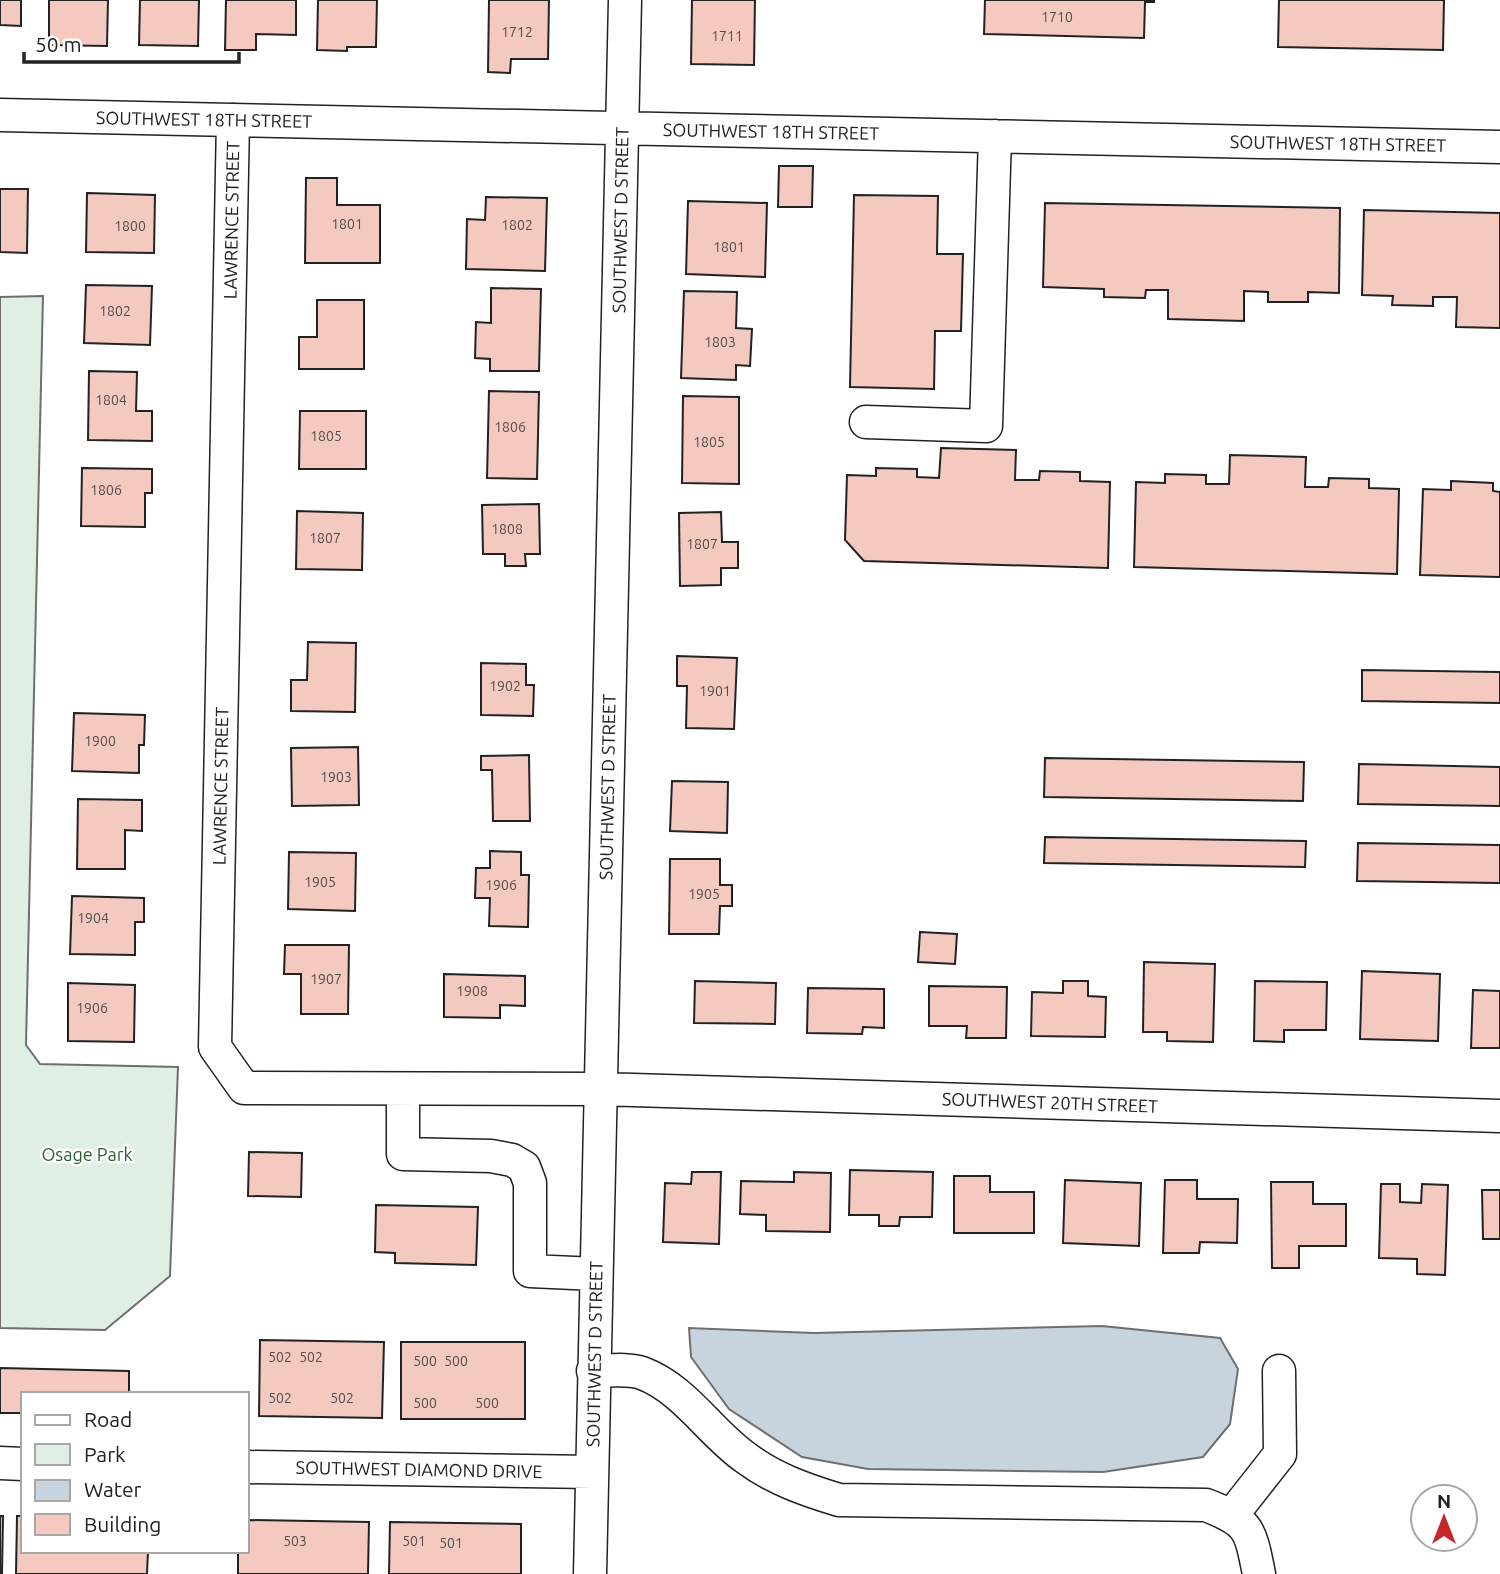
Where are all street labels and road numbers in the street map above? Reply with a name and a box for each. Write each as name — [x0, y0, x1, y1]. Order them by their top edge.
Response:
street label: SOUTHWEST 18TH STREET — [96, 107, 312, 131]
street label: SOUTHWEST 18TH STREET — [663, 119, 879, 143]
street label: SOUTHWEST D STREET — [608, 127, 632, 313]
street label: SOUTHWEST 18TH STREET — [1230, 131, 1446, 155]
street label: LAWRENCE STREET — [220, 141, 242, 299]
street label: SOUTHWEST D STREET — [595, 694, 619, 880]
street label: LAWRENCE STREET — [209, 707, 231, 865]
street label: SOUTHWEST 20TH STREET — [942, 1088, 1158, 1116]
street label: SOUTHWEST D STREET — [582, 1261, 606, 1447]
street label: SOUTHWEST DIAMOND DRIVE — [295, 1457, 543, 1481]

